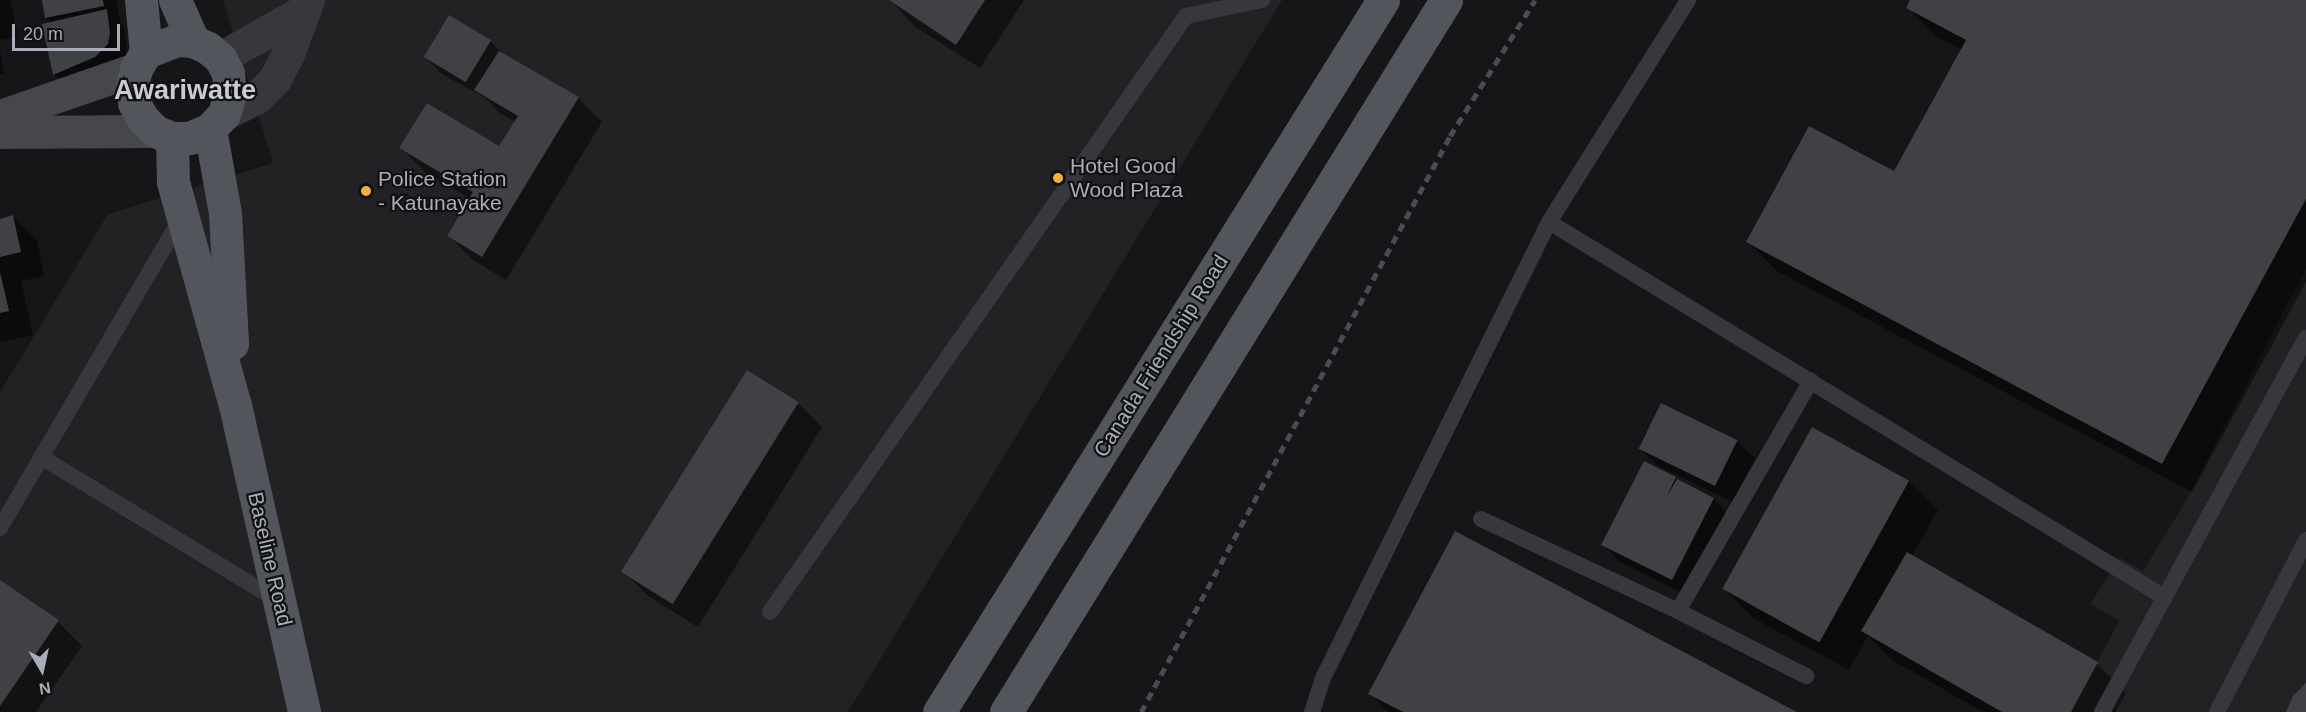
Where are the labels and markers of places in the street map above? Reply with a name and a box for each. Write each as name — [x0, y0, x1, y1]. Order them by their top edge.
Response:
place label: Hotel Good Wood Plaza — [1070, 153, 1183, 203]
place label: Police Station - Katunayake — [378, 166, 506, 216]
marker: Hotel Good Wood Plaza — [1051, 171, 1065, 185]
marker: Police Station - Katunayake — [359, 184, 373, 198]

